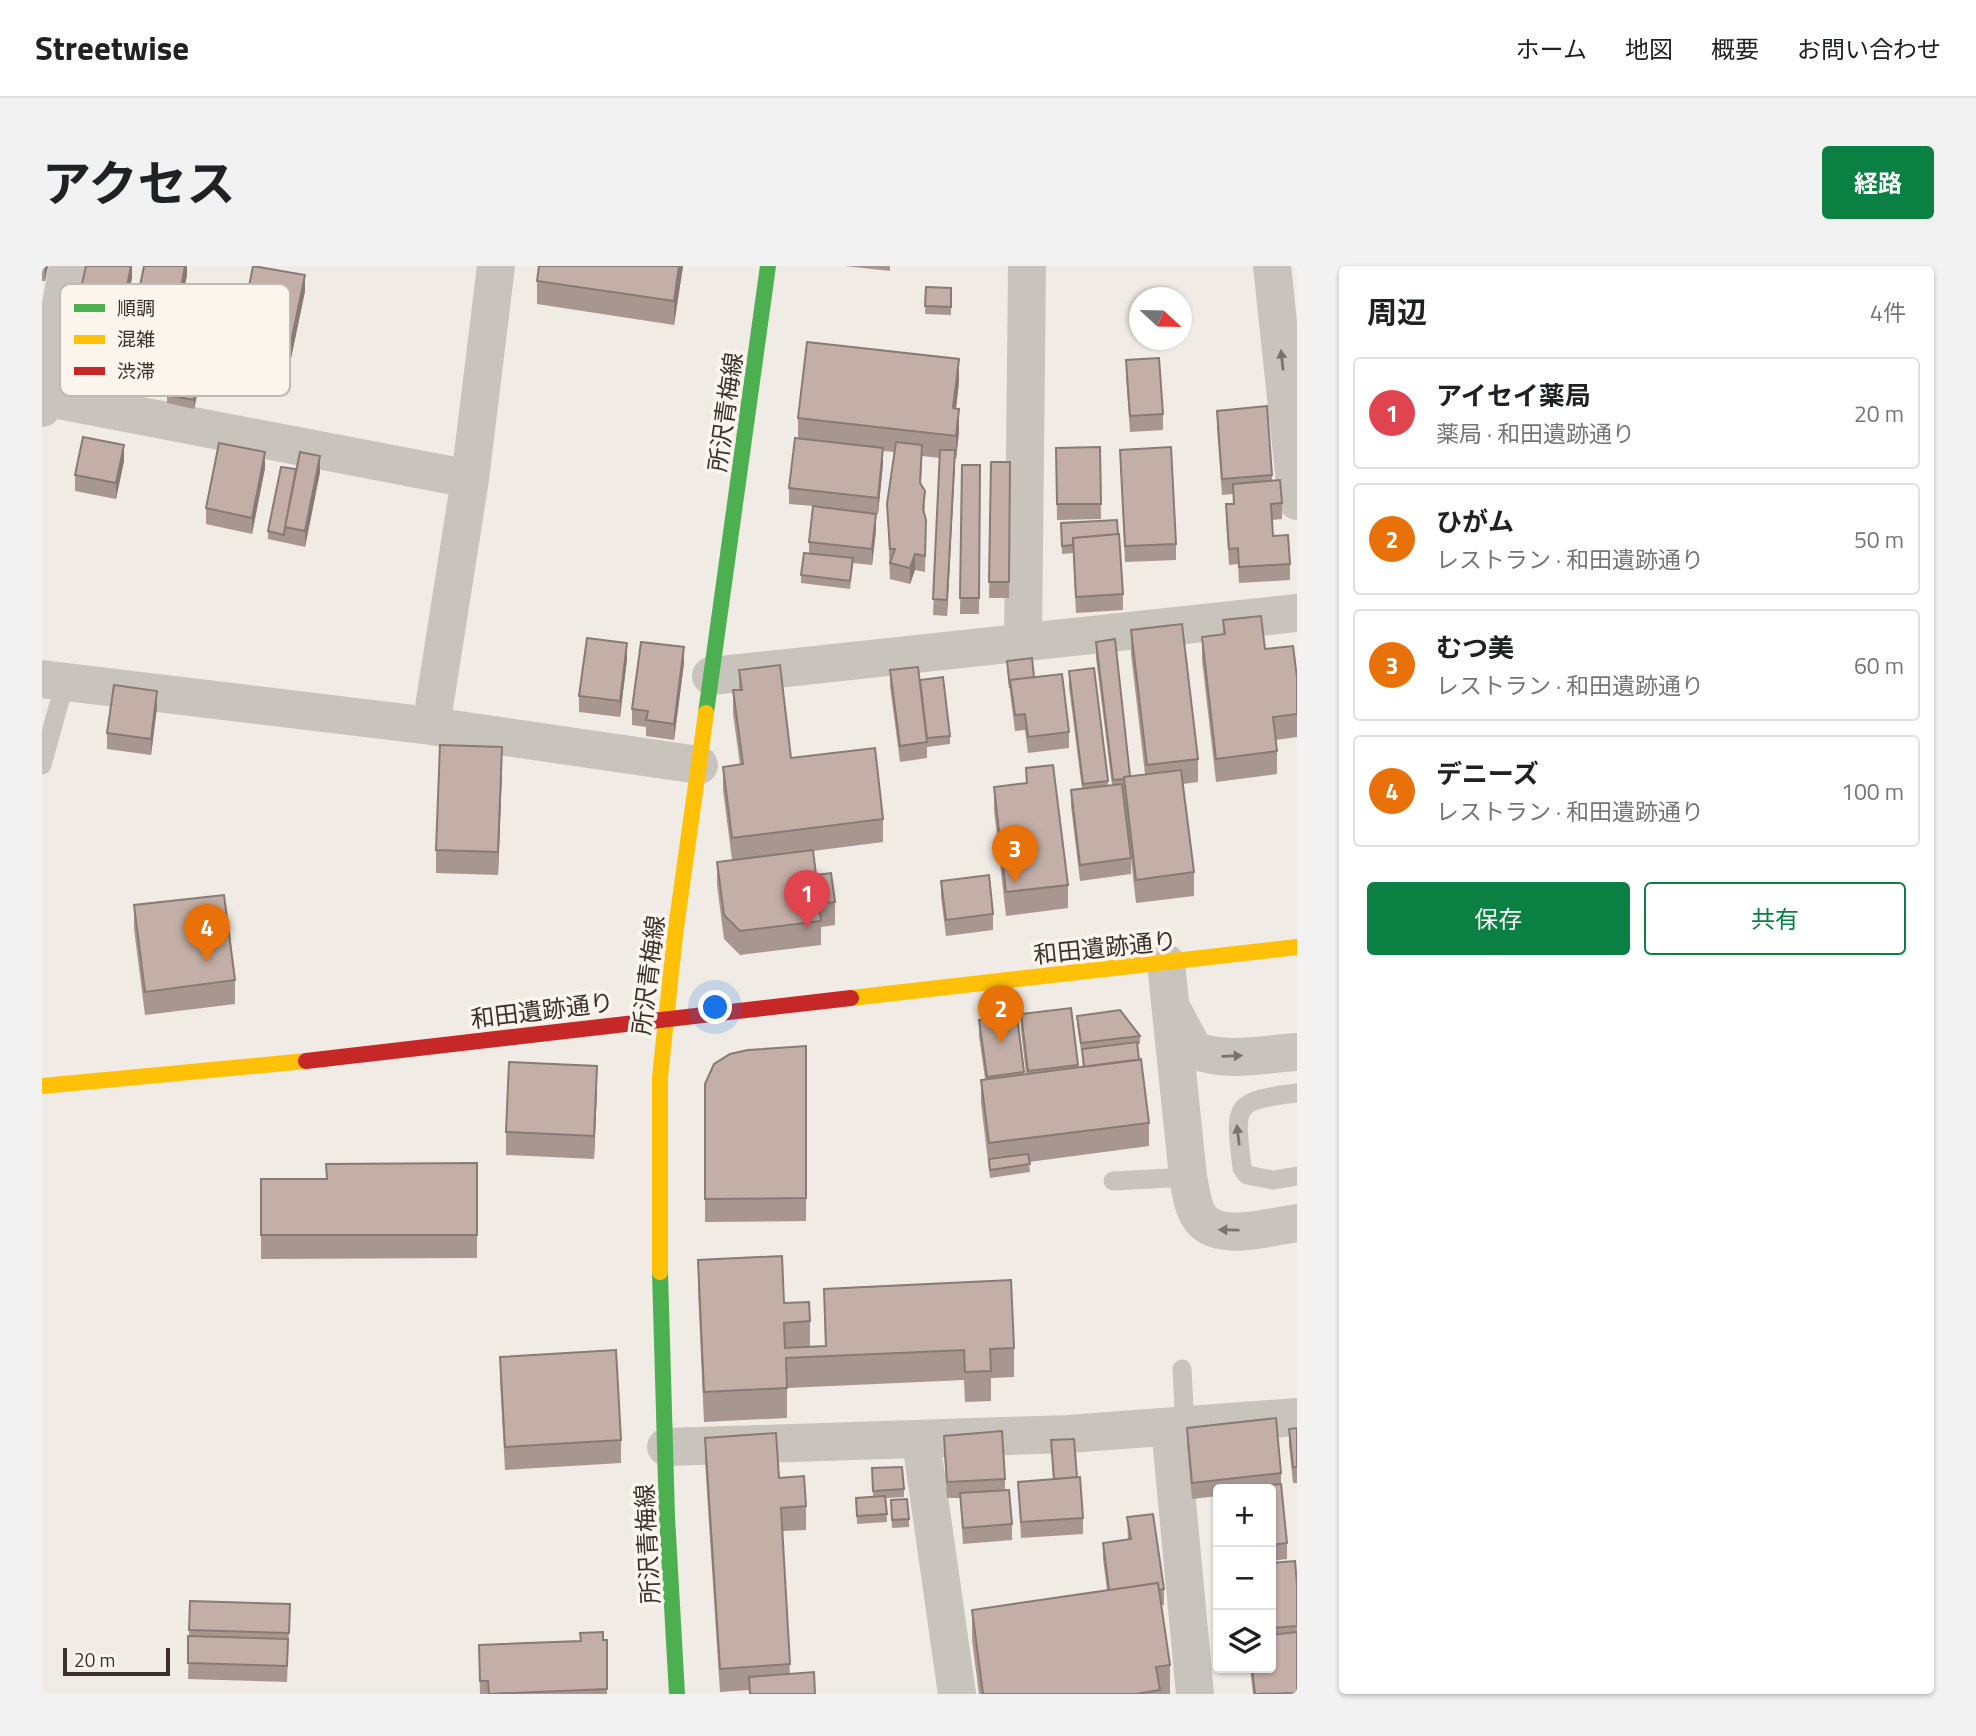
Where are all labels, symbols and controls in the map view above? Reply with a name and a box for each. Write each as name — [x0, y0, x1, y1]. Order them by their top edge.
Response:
text: Streetwise — [35, 23, 189, 73]
text: ホーム — [1516, 31, 1587, 67]
text: 地図 — [1625, 31, 1673, 67]
text: 概要 — [1711, 31, 1759, 67]
text: お問い合わせ — [1797, 31, 1941, 67]
text: アクセス — [42, 145, 236, 220]
button: 経路 — [1822, 146, 1934, 219]
legend — [60, 284, 290, 396]
north arrow — [1129, 287, 1192, 350]
text: 周辺 — [1367, 289, 1427, 335]
text: 順調 — [117, 293, 155, 322]
text: 4件 — [1870, 295, 1906, 330]
text: 混雑 — [117, 324, 155, 353]
one-way arrow — [1277, 349, 1288, 371]
street label: 所沢青梅線 — [699, 350, 751, 474]
text: 渋滞 — [117, 356, 155, 385]
text: アイセイ薬局 — [1436, 376, 1591, 415]
text: 1 — [1386, 396, 1398, 431]
text: 20 m — [1854, 396, 1904, 431]
text: 薬局 · 和田遺跡通り — [1436, 416, 1635, 451]
text: ひがム — [1436, 502, 1514, 541]
text: 2 — [1386, 522, 1398, 557]
text: 50 m — [1854, 522, 1904, 557]
text: レストラン · 和田遺跡通り — [1436, 542, 1704, 577]
text: むつ美 — [1436, 628, 1514, 667]
text: 3 — [1386, 648, 1398, 683]
text: 60 m — [1854, 648, 1904, 683]
text: レストラン · 和田遺跡通り — [1436, 668, 1704, 703]
text: デニーズ — [1436, 754, 1539, 793]
text: 4 — [1386, 774, 1398, 809]
text: 100 m — [1841, 774, 1904, 809]
text: レストラン · 和田遺跡通り — [1436, 794, 1704, 829]
pin: 3 — [992, 825, 1038, 883]
pin: 1 — [784, 870, 830, 928]
button: 保存 — [1367, 882, 1630, 955]
button: 共有 — [1644, 882, 1906, 955]
pin: 4 — [184, 904, 230, 962]
street label: 所沢青梅線 — [623, 913, 673, 1037]
street label: 和田遺跡通り — [1032, 922, 1178, 972]
street label: 和田遺跡通り — [468, 983, 616, 1037]
pin: 2 — [978, 985, 1024, 1043]
your location — [698, 990, 732, 1024]
one-way arrow — [1221, 1051, 1243, 1062]
one-way arrow — [1233, 1124, 1244, 1146]
one-way arrow — [1218, 1224, 1240, 1235]
street label: 所沢青梅線 — [626, 1483, 668, 1605]
map controls — [1213, 1484, 1276, 1673]
button: + — [1213, 1484, 1276, 1547]
button: − — [1213, 1547, 1276, 1610]
button: layers — [1213, 1610, 1276, 1673]
scale bar — [63, 1645, 170, 1677]
text: 20 m — [74, 1645, 115, 1674]

